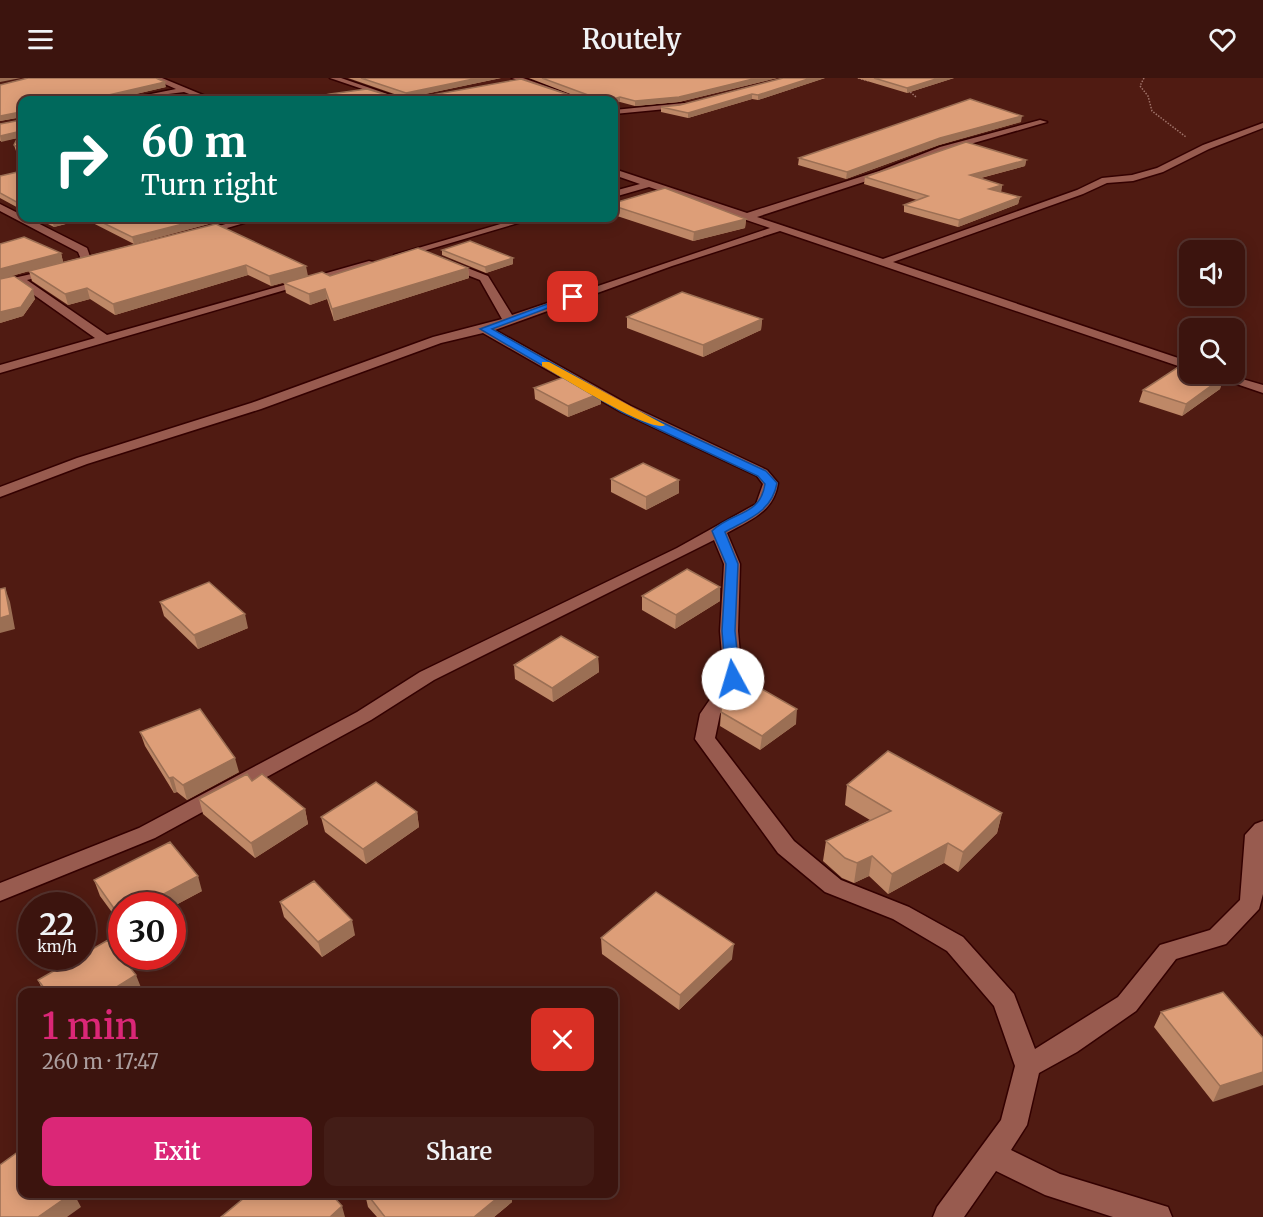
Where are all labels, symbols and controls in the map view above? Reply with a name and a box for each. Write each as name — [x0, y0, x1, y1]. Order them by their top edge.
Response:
text: Routely — [582, 22, 681, 56]
icon: menu — [24, 23, 57, 56]
icon: heart — [1206, 23, 1239, 56]
text: 60 m — [141, 116, 247, 168]
icon: right — [42, 120, 120, 198]
text: Turn right — [141, 168, 278, 202]
map controls — [1179, 240, 1245, 384]
button: sound — [1179, 240, 1245, 306]
pin — [547, 271, 598, 322]
icon: arrive — [556, 280, 589, 313]
button: search — [1179, 318, 1245, 384]
position arrow — [701, 647, 765, 711]
speed limit sign: 30 — [108, 892, 186, 970]
text: 22 — [40, 905, 74, 943]
text: km/h — [37, 937, 77, 956]
text: 1 min — [42, 1004, 139, 1049]
button: close — [531, 1008, 594, 1071]
text: 260 m · 17:47 — [42, 1049, 159, 1074]
button: Exit — [42, 1117, 312, 1186]
button: Share — [324, 1117, 594, 1186]

